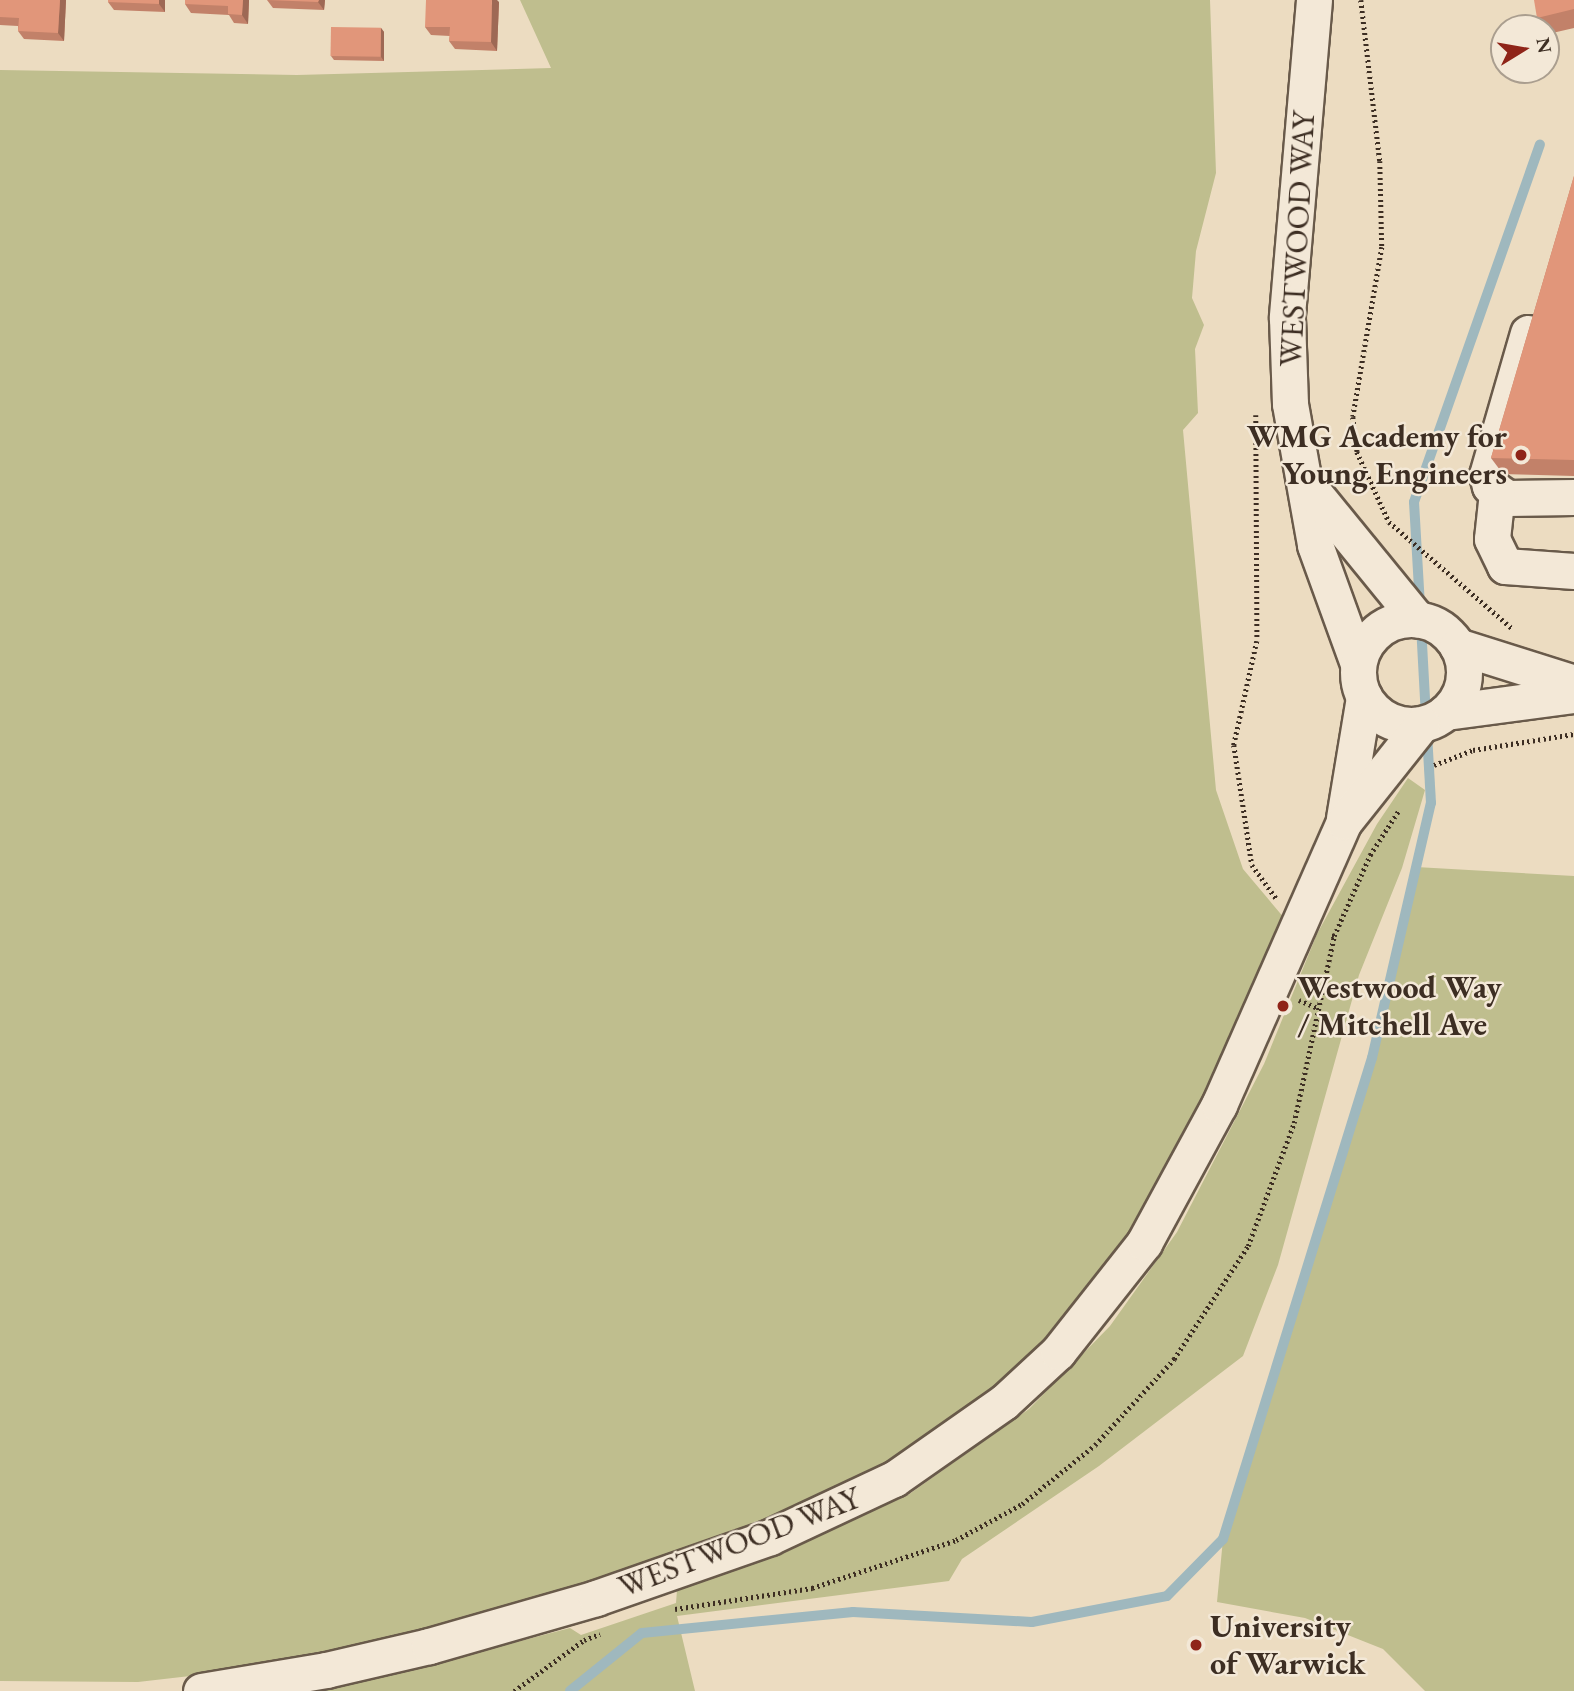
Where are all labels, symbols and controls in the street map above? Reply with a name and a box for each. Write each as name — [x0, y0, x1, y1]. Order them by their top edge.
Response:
north arrow — [1490, 14, 1560, 84]
text: N — [1530, 35, 1558, 55]
street label: WESTWOOD WAY — [1271, 110, 1323, 368]
place label: WMG Academy for Young Engineers — [1247, 418, 1507, 493]
marker: WMG Academy for Young Engineers — [1513, 447, 1529, 463]
place label: Westwood Way / Mitchell Ave — [1297, 969, 1502, 1044]
marker: Westwood Way / Mitchell Ave — [1275, 998, 1291, 1014]
street label: WESTWOOD WAY — [613, 1478, 865, 1606]
place label: University of Warwick — [1210, 1608, 1366, 1683]
marker: University of Warwick — [1188, 1637, 1204, 1653]

